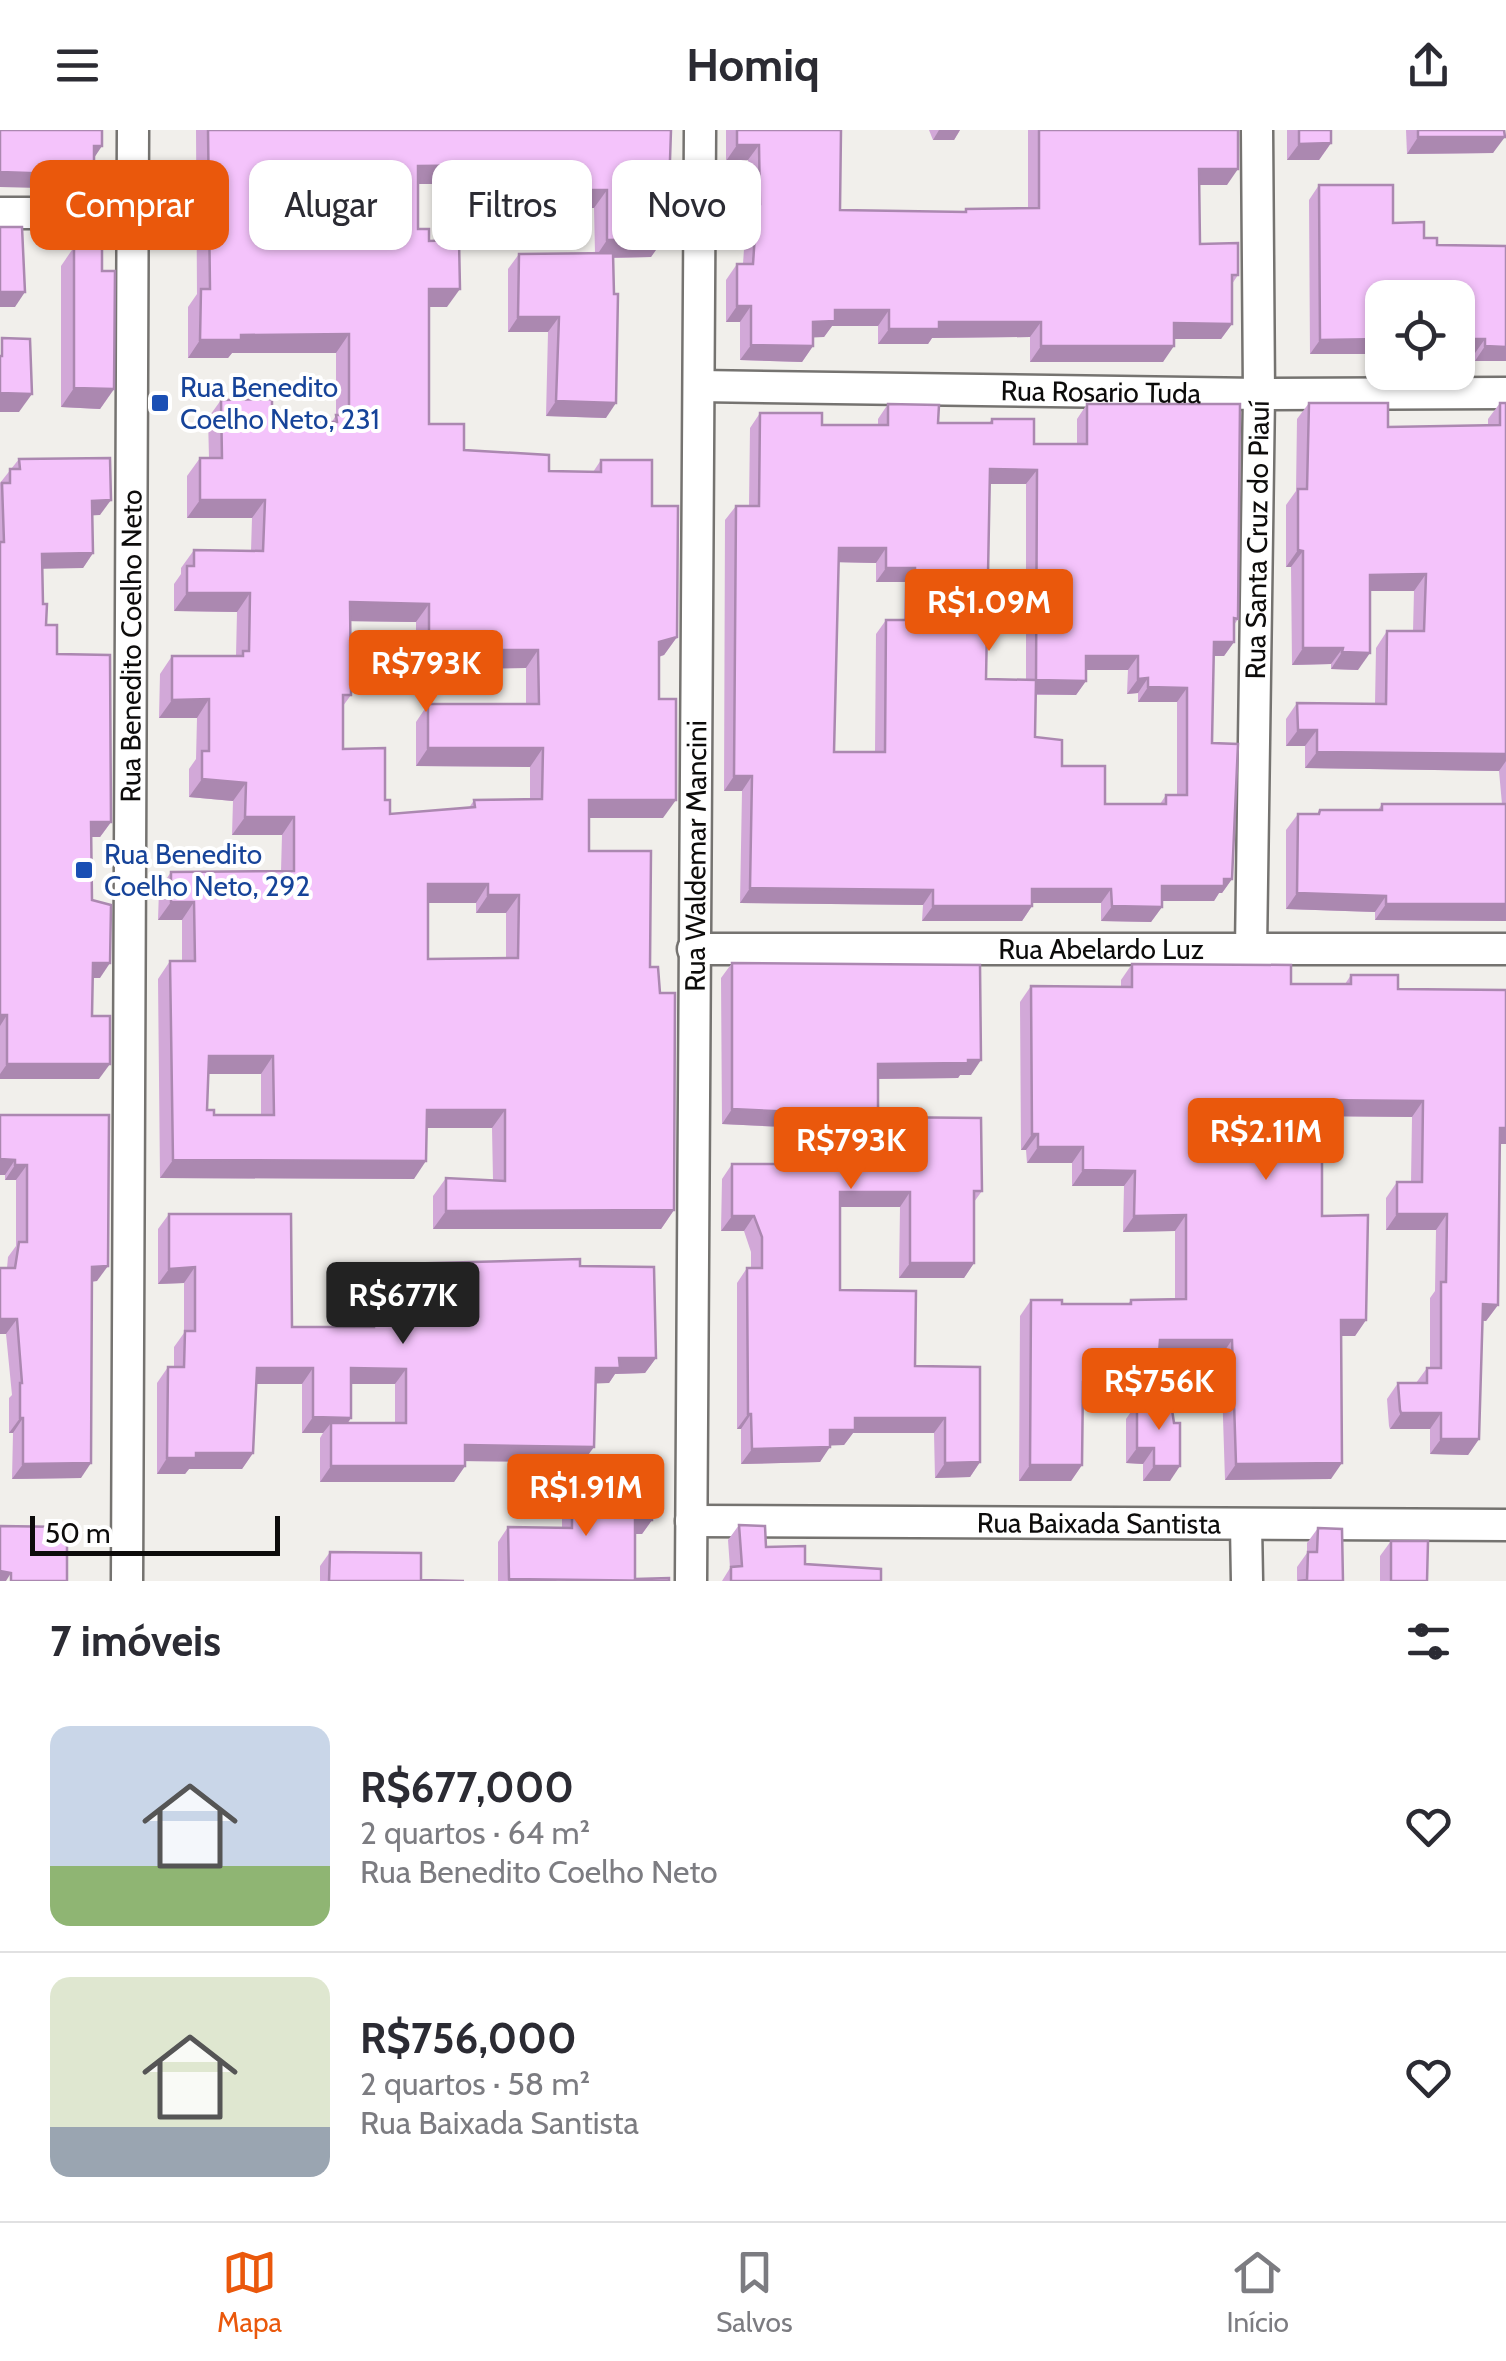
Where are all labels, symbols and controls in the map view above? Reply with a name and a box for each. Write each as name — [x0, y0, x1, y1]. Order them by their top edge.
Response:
icon: menu — [50, 38, 105, 93]
text: Homiq — [686, 38, 820, 92]
icon: share — [1401, 38, 1456, 93]
chip: Comprar — [30, 160, 229, 250]
chip: Alugar — [249, 160, 412, 250]
chip: Filtros — [432, 160, 592, 250]
chip: Novo — [612, 160, 761, 250]
map controls — [1365, 280, 1475, 390]
button: locate — [1365, 280, 1475, 390]
place label: Rua Benedito Coelho Neto, 231 — [180, 370, 380, 436]
street label: Rua Rosario Tuda — [1000, 373, 1202, 410]
marker: Rua Benedito Coelho Neto, 231 — [149, 392, 171, 414]
street label: Rua Santa Cruz do Piauí — [1238, 400, 1276, 680]
street label: Rua Benedito Coelho Neto — [113, 489, 149, 803]
pin: R$1.09M — [897, 569, 1081, 654]
text: R$1.09M — [927, 582, 1051, 621]
pin: R$793K — [345, 630, 507, 715]
text: R$793K — [371, 643, 481, 682]
street label: Rua Waldemar Mancini — [678, 720, 713, 992]
place label: Rua Benedito Coelho Neto, 292 — [104, 837, 310, 903]
marker: Rua Benedito Coelho Neto, 292 — [73, 859, 95, 881]
street label: Rua Abelardo Luz — [998, 932, 1204, 966]
pin: R$2.11M — [1174, 1098, 1358, 1183]
pin: R$793K — [770, 1107, 932, 1192]
text: R$2.11M — [1210, 1111, 1322, 1150]
text: R$793K — [796, 1120, 906, 1159]
pin: R$677K — [322, 1262, 484, 1347]
text: R$677K — [348, 1275, 458, 1314]
pin: R$756K — [1078, 1348, 1240, 1433]
text: R$756K — [1104, 1361, 1214, 1400]
pin: R$1.91M — [494, 1454, 678, 1539]
text: R$1.91M — [529, 1467, 643, 1506]
street label: Rua Baixada Santista — [977, 1505, 1222, 1541]
scale bar — [30, 1511, 280, 1556]
text: 50 m — [45, 1516, 111, 1550]
icon: filters — [1401, 1614, 1456, 1669]
text: 7 imóveis — [50, 1615, 221, 1667]
text: R$677,000 — [360, 1761, 574, 1813]
icon: home — [130, 1766, 250, 1886]
icon: heart — [1401, 1799, 1456, 1854]
text: 2 quartos · 64 m² — [360, 1813, 590, 1852]
text: Rua Benedito Coelho Neto — [360, 1852, 718, 1891]
text: R$756,000 — [360, 2012, 577, 2064]
icon: home — [130, 2017, 250, 2137]
icon: heart — [1401, 2050, 1456, 2105]
text: 2 quartos · 58 m² — [360, 2064, 590, 2103]
text: Rua Baixada Santista — [360, 2103, 639, 2142]
tab: Mapa — [217, 2245, 282, 2339]
tab: Salvos — [716, 2245, 793, 2339]
tab: Início — [1227, 2245, 1289, 2339]

